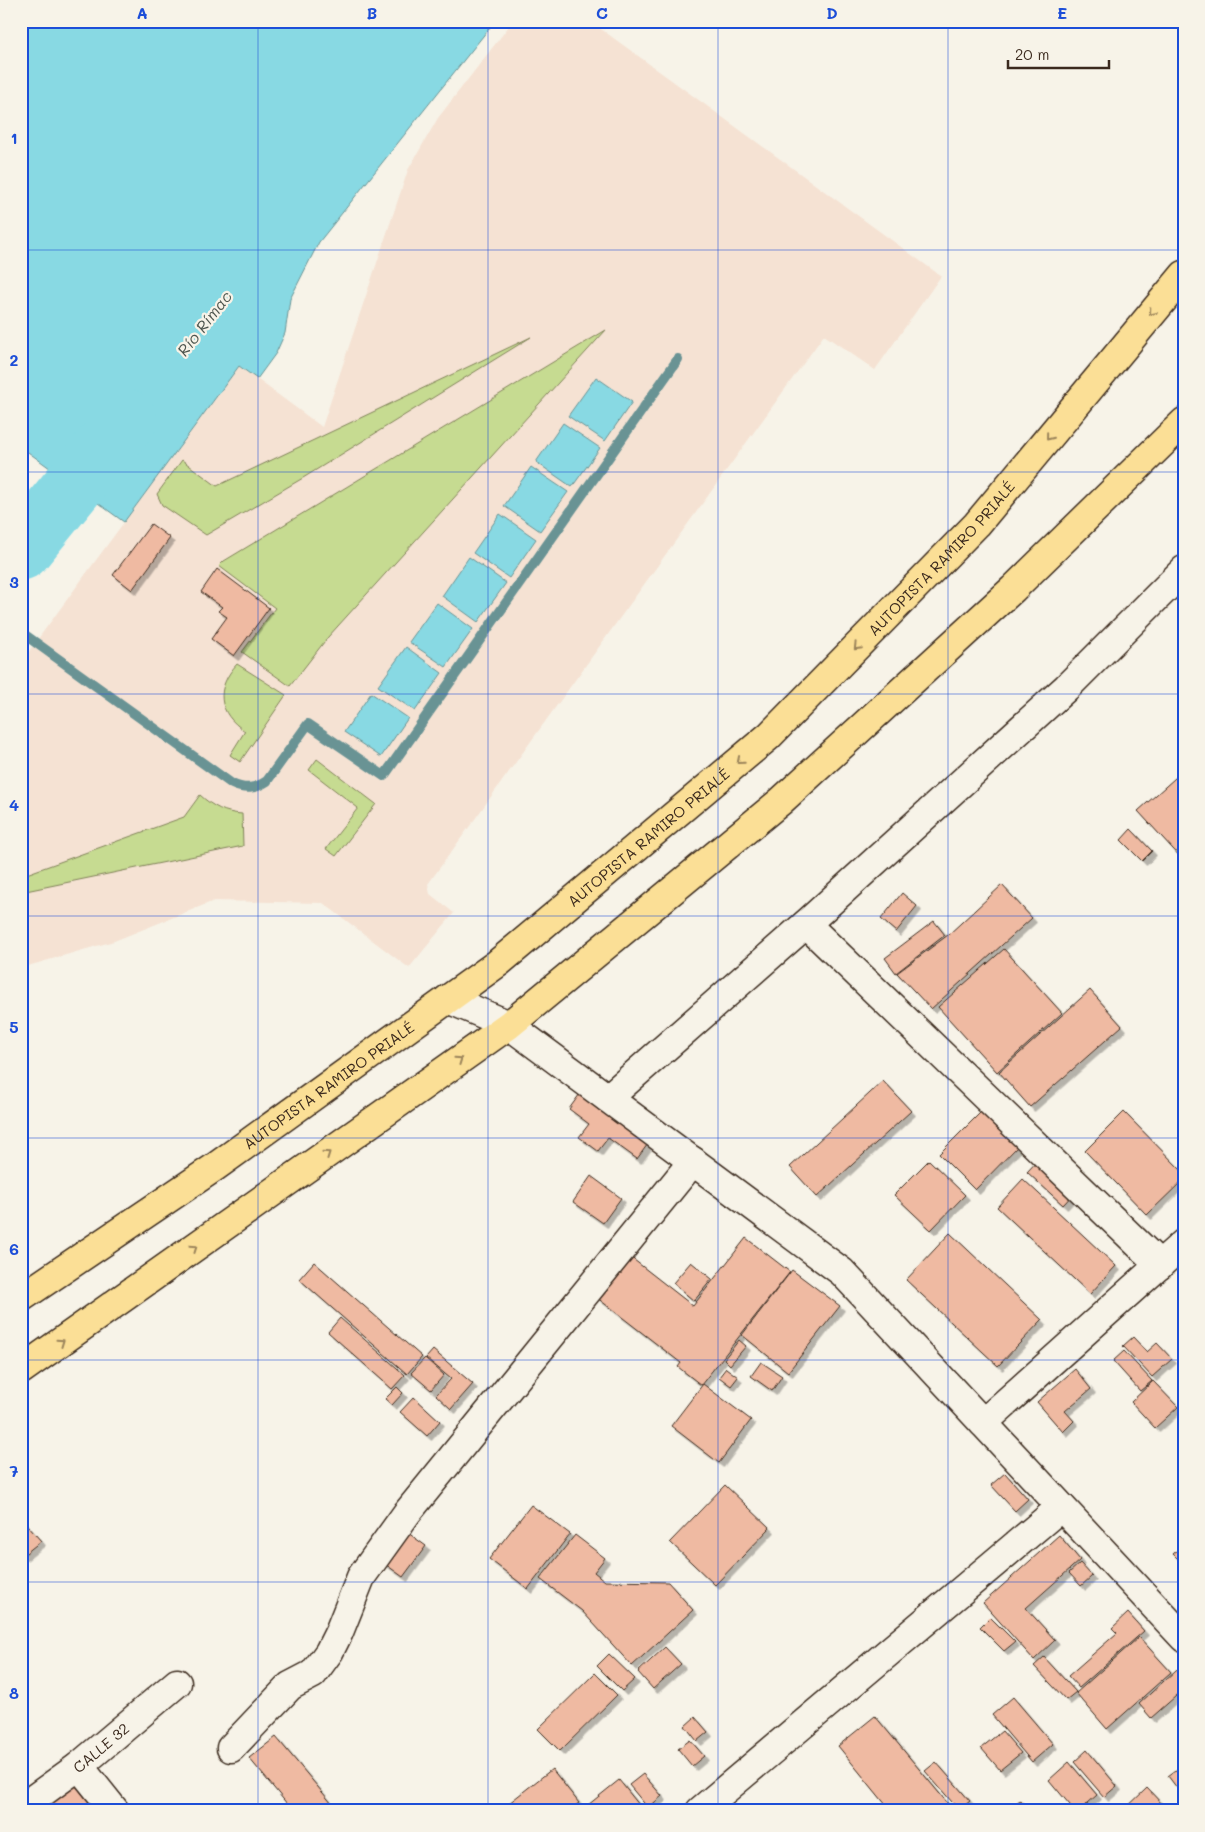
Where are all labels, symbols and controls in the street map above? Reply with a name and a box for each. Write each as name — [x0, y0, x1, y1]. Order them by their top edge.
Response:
text: A — [136, 2, 148, 23]
text: B — [367, 2, 377, 23]
text: C — [596, 2, 608, 23]
text: D — [826, 2, 838, 23]
text: E — [1057, 2, 1067, 23]
scale bar — [1008, 38, 1109, 70]
text: 20 m — [1015, 44, 1049, 64]
text: 1 — [10, 127, 18, 148]
water label: Río Rímac — [172, 286, 236, 360]
one-way arrow — [1150, 306, 1158, 315]
text: 2 — [10, 349, 19, 370]
one-way arrow — [1045, 432, 1054, 441]
street label: AUTOPISTA RAMIRO PRIALÉ — [863, 476, 1019, 640]
text: 3 — [9, 571, 19, 592]
one-way arrow — [854, 642, 863, 651]
one-way arrow — [737, 755, 746, 764]
street label: AUTOPISTA RAMIRO PRIALÉ — [563, 763, 734, 911]
text: 4 — [9, 794, 19, 815]
text: 5 — [9, 1016, 19, 1037]
street label: AUTOPISTA RAMIRO PRIALÉ — [239, 1017, 418, 1153]
one-way arrow — [453, 1058, 462, 1066]
one-way arrow — [321, 1151, 330, 1160]
text: 6 — [9, 1238, 19, 1259]
one-way arrow — [188, 1245, 198, 1254]
one-way arrow — [55, 1339, 65, 1348]
text: 7 — [10, 1460, 19, 1481]
text: 8 — [9, 1682, 19, 1703]
street label: CALLE 32 — [68, 1718, 133, 1777]

